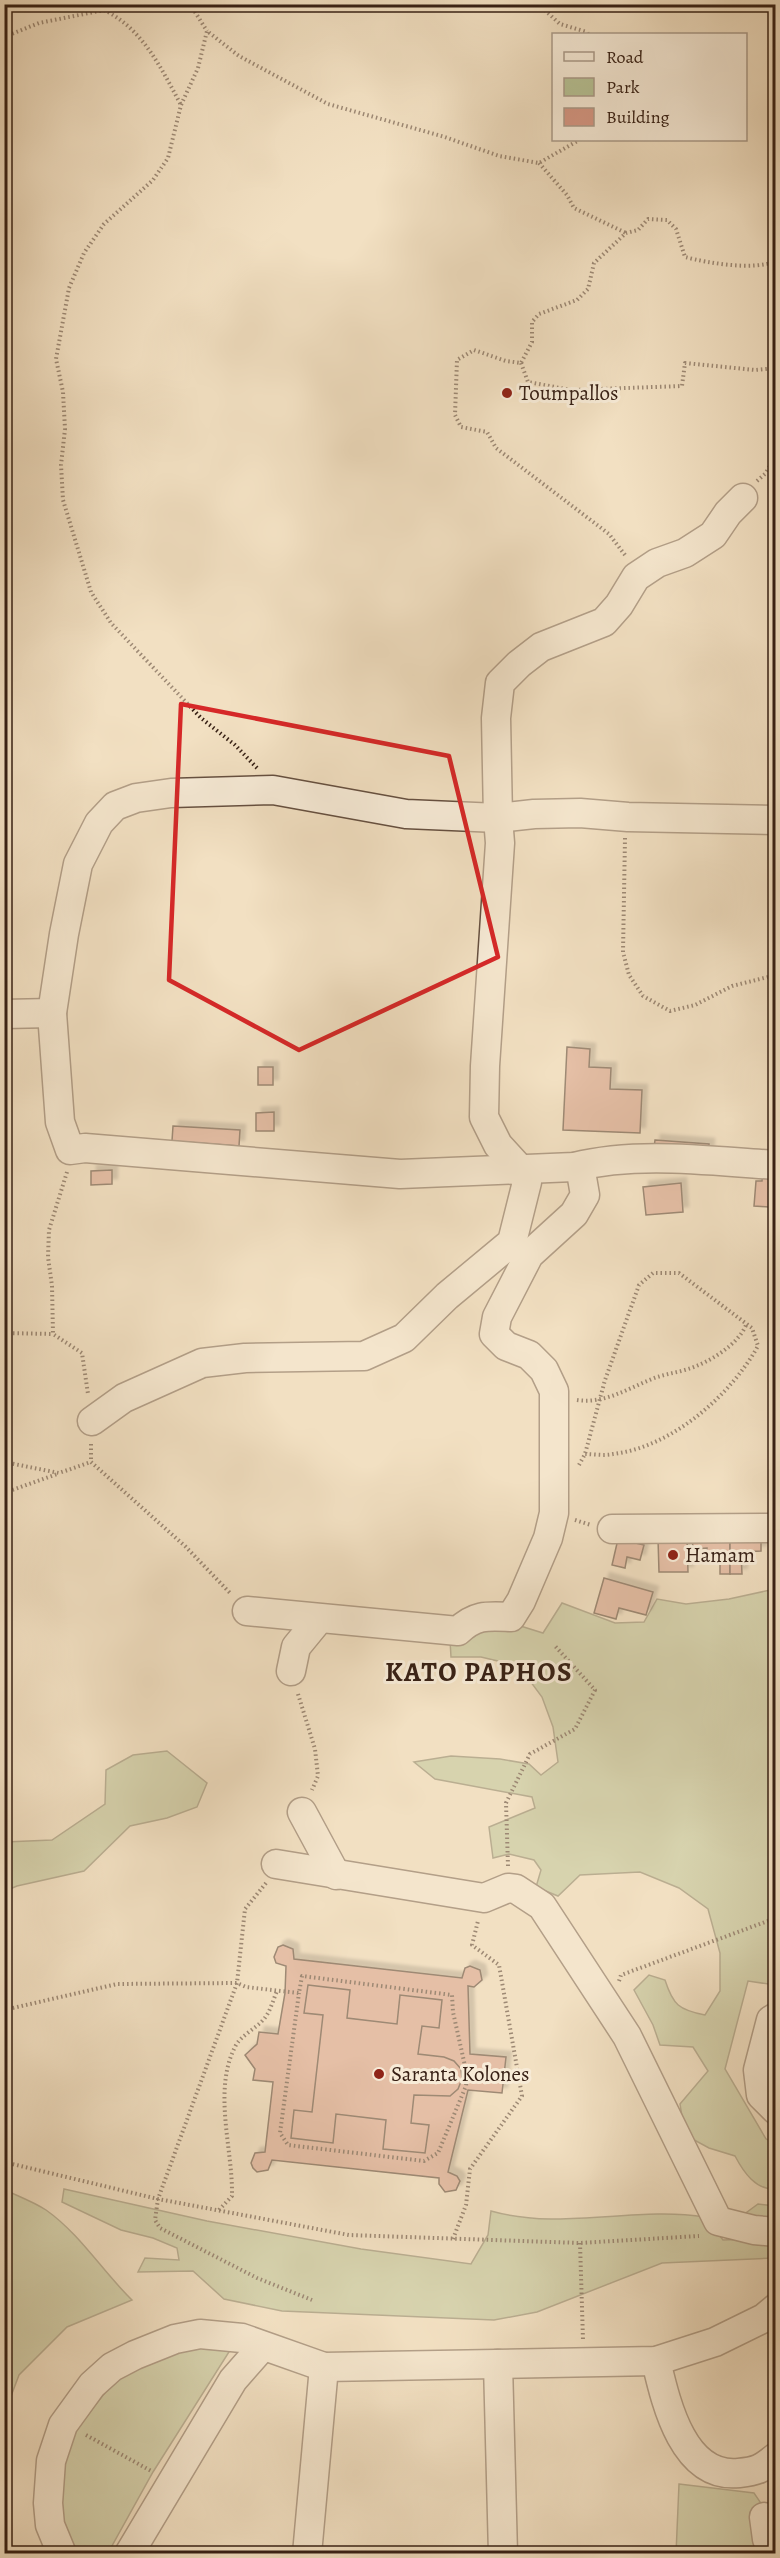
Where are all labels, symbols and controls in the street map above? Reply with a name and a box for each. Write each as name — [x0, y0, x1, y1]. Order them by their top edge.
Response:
legend — [552, 33, 747, 141]
text: Road — [606, 45, 644, 69]
text: Park — [606, 75, 640, 99]
text: Building — [606, 105, 670, 129]
place label: Toumpallos — [519, 379, 619, 407]
marker: Toumpallos — [500, 386, 514, 400]
place label: Hamam — [685, 1541, 755, 1569]
marker: Hamam — [666, 1548, 680, 1562]
district label: KATO PAPHOS — [385, 1654, 573, 1690]
place label: Saranta Kolones — [391, 2060, 529, 2088]
marker: Saranta Kolones — [372, 2067, 386, 2081]

